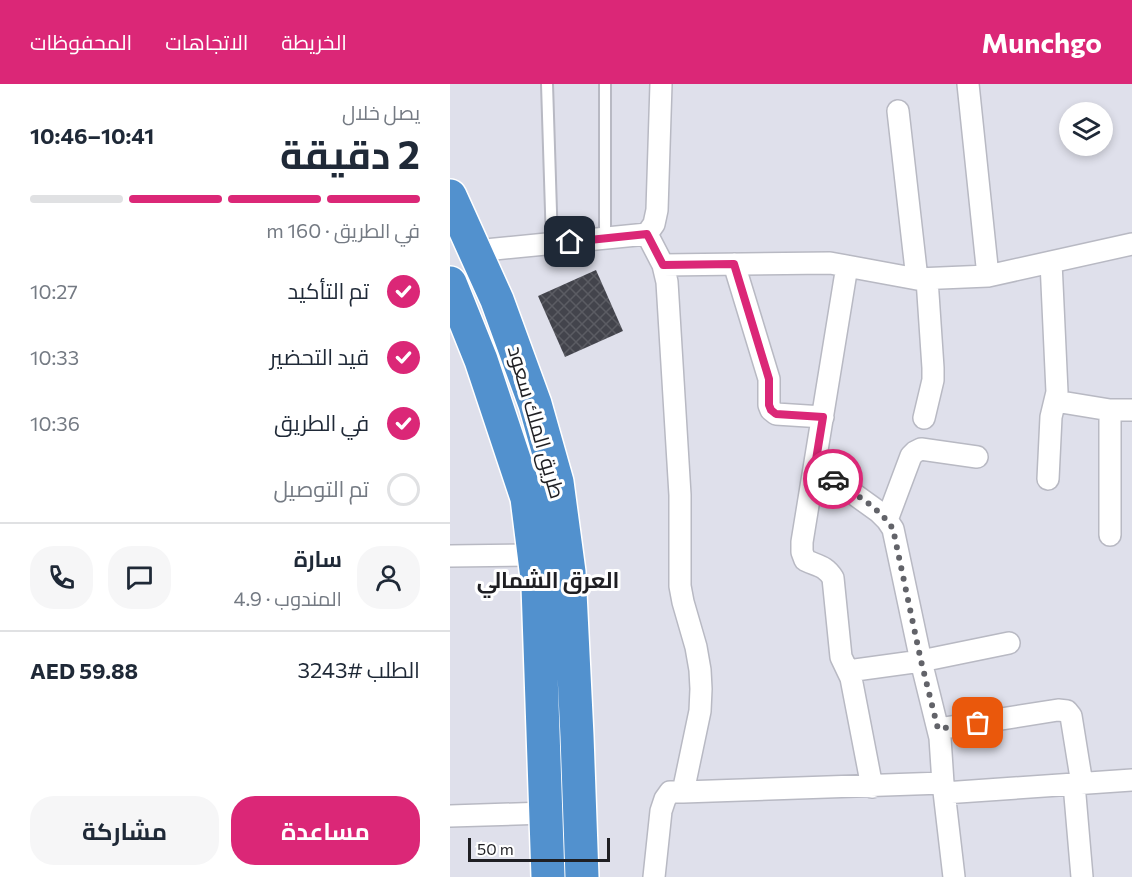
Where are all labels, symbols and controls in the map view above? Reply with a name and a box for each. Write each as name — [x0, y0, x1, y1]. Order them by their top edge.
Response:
text: Munchgo — [981, 25, 1102, 59]
text: المحفوظات — [30, 29, 132, 54]
text: الاتجاهات — [165, 29, 248, 54]
text: الخريطة — [281, 29, 347, 54]
text: يصل خلال — [342, 100, 420, 124]
map controls — [1059, 102, 1113, 156]
button: layers — [1059, 102, 1113, 156]
text: 10:41–10:46 — [30, 122, 154, 149]
text: 2 دقيقة — [280, 129, 420, 177]
pin — [544, 216, 595, 267]
text: في الطريق · 160 m — [266, 218, 420, 242]
icon: home — [553, 225, 586, 258]
icon: check — [387, 275, 420, 308]
text: تم التأكيد — [288, 277, 369, 304]
text: 10:27 — [30, 279, 78, 303]
icon: check — [387, 341, 420, 374]
street label: طريق الملك سعود — [502, 342, 571, 502]
text: قيد التحضير — [270, 343, 369, 370]
text: 10:33 — [30, 345, 79, 369]
icon: check — [387, 407, 420, 440]
text: في الطريق — [274, 409, 369, 436]
text: 10:36 — [30, 411, 80, 435]
courier — [803, 449, 863, 509]
icon: car — [817, 463, 850, 496]
text: تم التوصيل — [273, 475, 369, 502]
text: سارة — [294, 545, 342, 572]
button: phone — [30, 546, 93, 609]
button: chat — [108, 546, 171, 609]
button: person — [357, 546, 420, 609]
district label: العرق الشمالي — [477, 566, 619, 598]
text: المندوب · 4.9 — [234, 586, 342, 610]
text: الطلب #3243 — [298, 656, 420, 683]
text: AED 59.88 — [30, 657, 138, 684]
pin — [952, 697, 1003, 748]
icon: bag — [961, 706, 994, 739]
button: مشاركة — [30, 796, 219, 865]
button: مساعدة — [231, 796, 420, 865]
scale bar — [468, 835, 610, 862]
text: 50 m — [477, 839, 514, 858]

